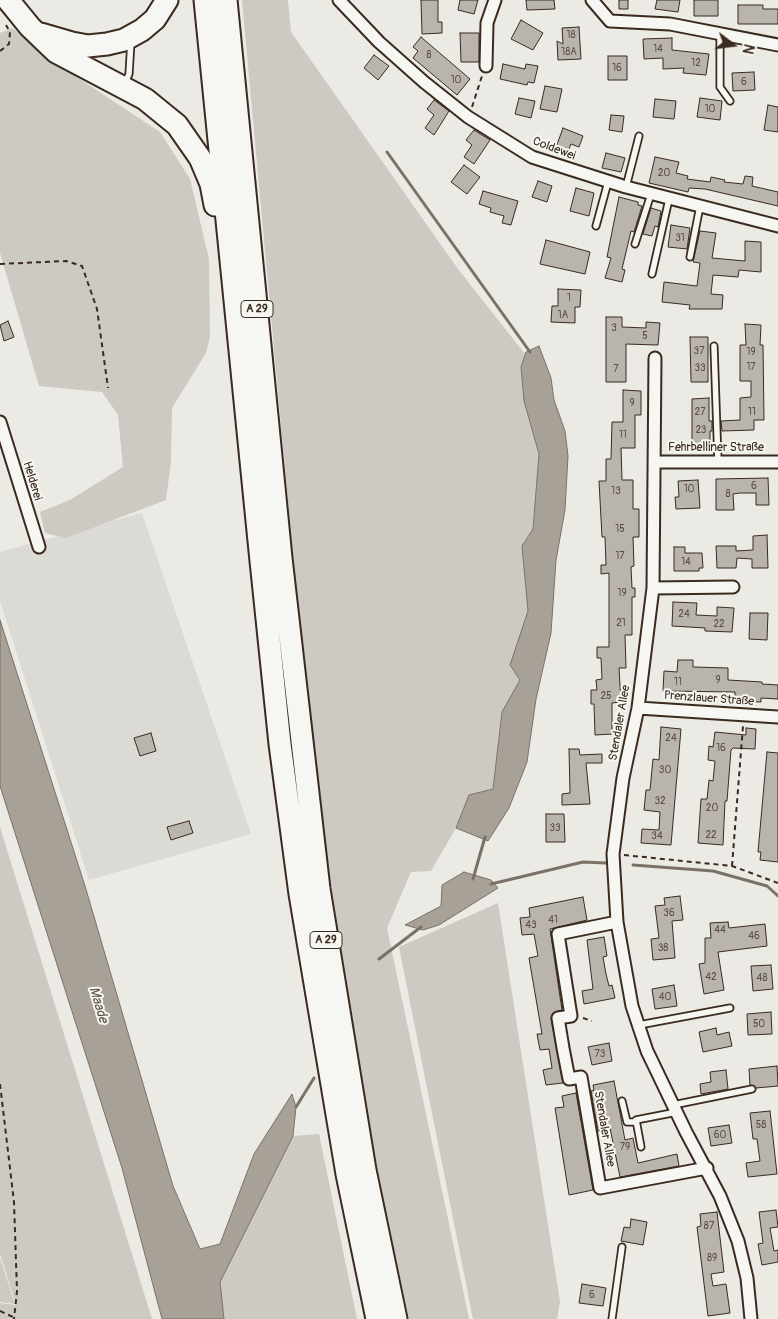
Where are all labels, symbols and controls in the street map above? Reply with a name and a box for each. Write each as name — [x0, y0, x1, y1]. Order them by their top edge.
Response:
north arrow — [708, 20, 758, 70]
house number: 18 — [567, 29, 575, 41]
text: N — [739, 42, 757, 56]
house number: 14 — [653, 43, 663, 55]
house number: 18A — [561, 46, 577, 58]
house number: 8 — [426, 49, 432, 61]
house number: 12 — [691, 57, 701, 69]
house number: 16 — [612, 62, 622, 74]
house number: 10 — [451, 74, 461, 86]
house number: 6 — [741, 76, 747, 88]
house number: 10 — [705, 103, 715, 115]
street label: Coldewei — [531, 134, 577, 164]
house number: 20 — [658, 167, 670, 179]
house number: 31 — [675, 232, 685, 244]
house number: 1 — [567, 292, 571, 304]
road number: A 29 — [241, 300, 273, 318]
house number: 1A — [558, 309, 568, 321]
house number: 3 — [611, 322, 617, 334]
house number: 5 — [642, 330, 648, 342]
house number: 37 — [694, 345, 704, 357]
house number: 19 — [746, 346, 756, 358]
house number: 17 — [746, 361, 756, 373]
house number: 33 — [694, 362, 706, 374]
house number: 7 — [613, 363, 619, 375]
house number: 9 — [629, 397, 635, 409]
house number: 27 — [695, 406, 705, 418]
house number: 11 — [748, 406, 756, 418]
house number: 23 — [696, 424, 706, 436]
house number: 11 — [619, 429, 627, 441]
street label: Fehrbelliner Straße — [668, 441, 764, 455]
street label: Helderei — [19, 460, 45, 502]
house number: 6 — [751, 480, 757, 492]
house number: 10 — [684, 483, 694, 495]
house number: 13 — [611, 485, 621, 497]
house number: 8 — [725, 488, 731, 500]
house number: 15 — [615, 523, 625, 535]
house number: 17 — [615, 550, 625, 562]
house number: 14 — [681, 556, 691, 568]
house number: 19 — [617, 587, 627, 599]
house number: 24 — [678, 608, 690, 620]
house number: 21 — [616, 617, 626, 629]
house number: 22 — [713, 618, 725, 630]
house number: 9 — [715, 674, 721, 686]
house number: 11 — [674, 676, 682, 688]
street label: Stendaler Allee — [606, 684, 634, 762]
street label: Prenzlauer Straße — [663, 689, 755, 709]
house number: 25 — [600, 690, 612, 702]
house number: 24 — [665, 732, 677, 744]
house number: 16 — [716, 742, 726, 754]
house number: 30 — [659, 764, 671, 776]
house number: 32 — [654, 795, 666, 807]
house number: 20 — [706, 802, 718, 814]
house number: 33 — [549, 822, 561, 834]
house number: 22 — [705, 829, 717, 841]
house number: 34 — [651, 830, 663, 842]
house number: 36 — [663, 907, 675, 919]
house number: 41 — [548, 914, 558, 926]
house number: 43 — [525, 919, 537, 931]
house number: 44 — [714, 924, 726, 936]
house number: 46 — [748, 930, 760, 942]
road number: A 29 — [310, 932, 342, 948]
house number: 38 — [658, 942, 668, 954]
house number: 42 — [705, 971, 717, 983]
house number: 48 — [757, 972, 767, 984]
water label: Maade — [85, 985, 111, 1025]
house number: 40 — [659, 991, 671, 1003]
house number: 50 — [753, 1018, 765, 1030]
house number: 73 — [595, 1048, 605, 1060]
street label: Stendaler Allee — [590, 1090, 618, 1168]
house number: 58 — [756, 1119, 766, 1131]
house number: 60 — [714, 1129, 726, 1141]
house number: 79 — [620, 1141, 630, 1153]
house number: 87 — [704, 1220, 714, 1232]
house number: 89 — [707, 1252, 717, 1264]
house number: 6 — [589, 1289, 595, 1301]

